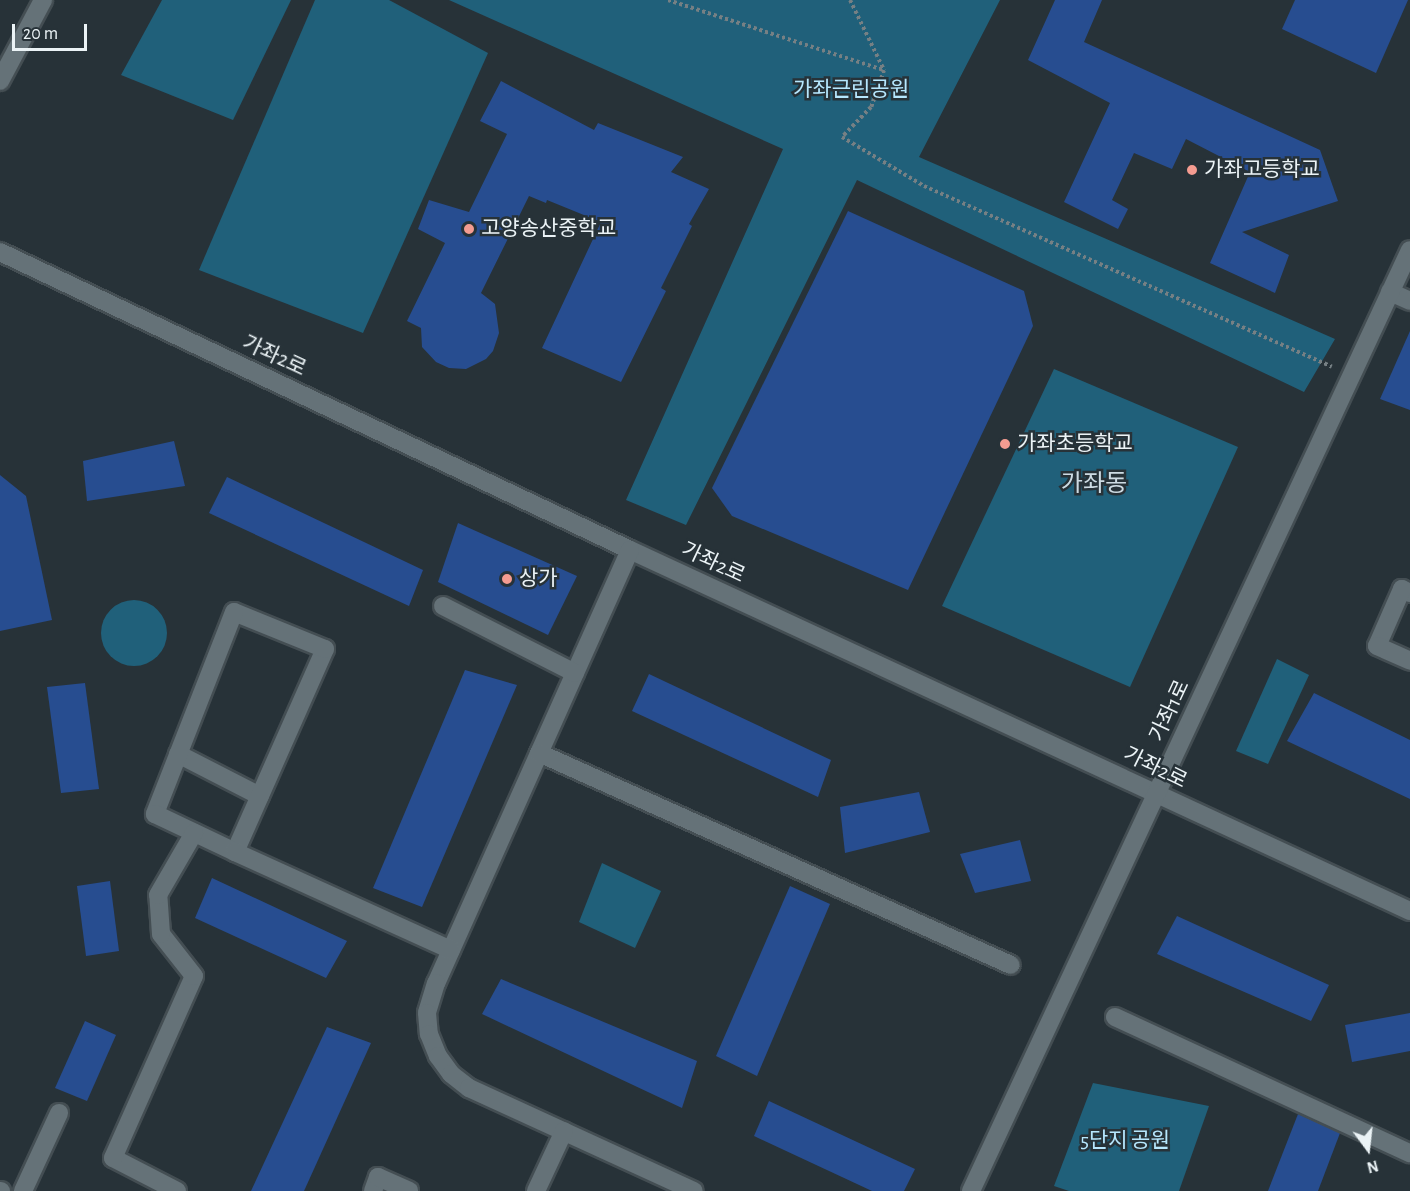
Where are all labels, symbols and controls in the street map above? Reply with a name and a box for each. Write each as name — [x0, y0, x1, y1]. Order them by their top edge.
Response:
scale bar — [15, 12, 90, 50]
text: 20 m — [23, 25, 58, 43]
park label: 가좌근린공원 — [793, 77, 909, 103]
place label: 가좌고등학교 — [1204, 157, 1320, 183]
marker: 가좌고등학교 — [1185, 163, 1199, 177]
place label: 고양송산중학교 — [481, 216, 616, 242]
marker: 고양송산중학교 — [462, 222, 476, 236]
street label: 가좌2로 — [238, 330, 310, 382]
place label: 가좌초등학교 — [1017, 431, 1133, 457]
marker: 가좌초등학교 — [998, 437, 1012, 451]
district label: 가좌동 — [1061, 471, 1127, 499]
street label: 가좌2로 — [677, 537, 749, 589]
place label: 상가 — [519, 566, 558, 592]
marker: 상가 — [500, 572, 514, 586]
street label: 가좌1로 — [1145, 676, 1195, 746]
street label: 가좌2로 — [1119, 742, 1191, 794]
north arrow — [1338, 1119, 1398, 1179]
park label: 5단지 공원 — [1080, 1128, 1170, 1154]
text: N — [1365, 1157, 1380, 1176]

